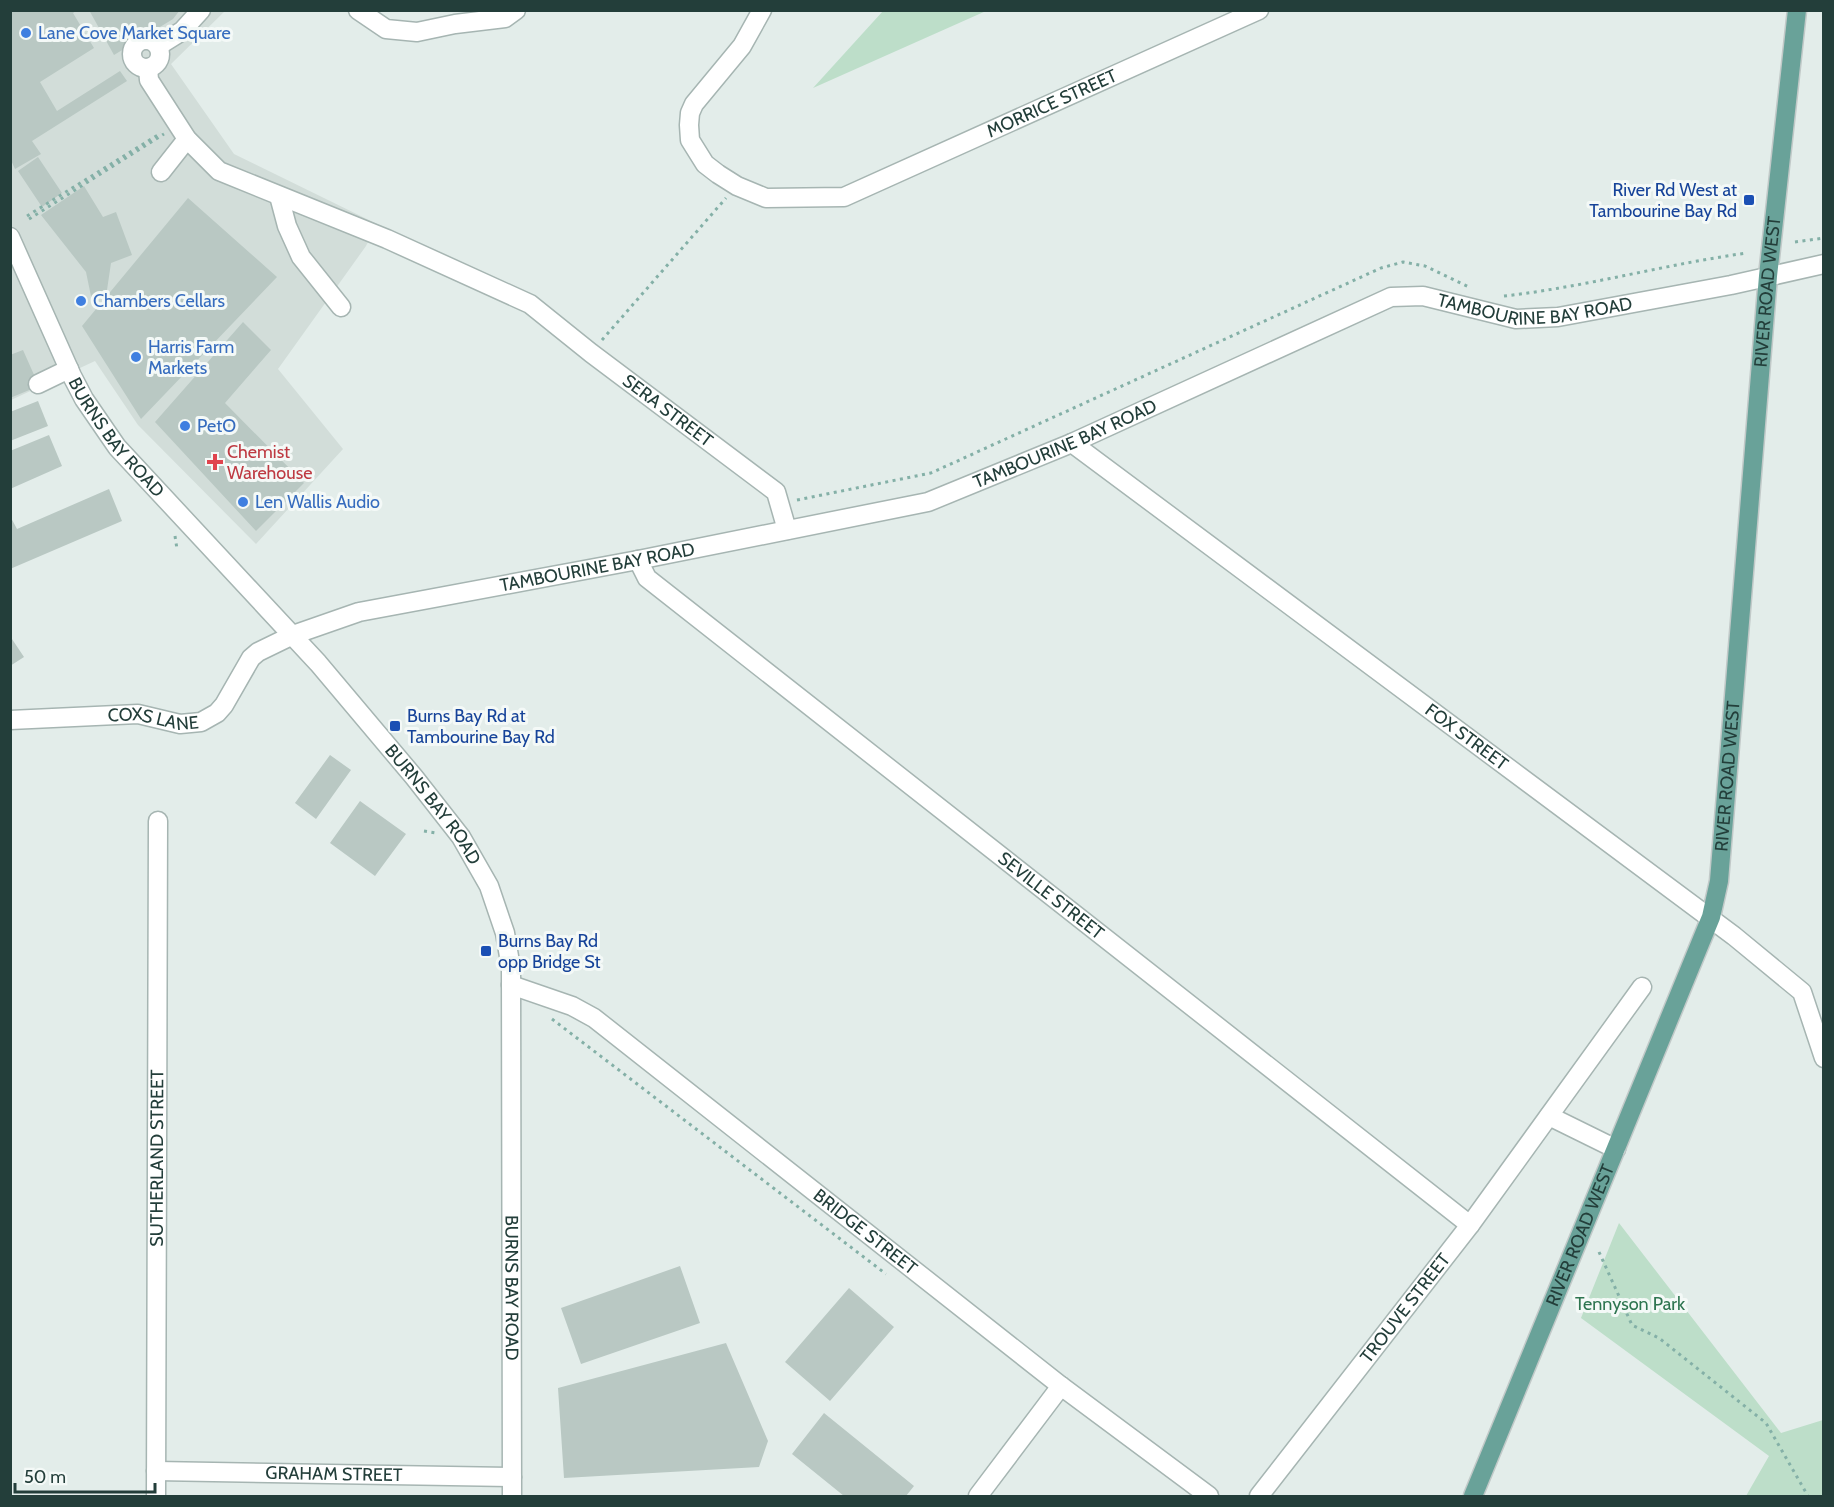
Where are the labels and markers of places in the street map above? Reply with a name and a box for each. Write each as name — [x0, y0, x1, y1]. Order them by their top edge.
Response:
place label: Lane Cove Market Square — [38, 22, 231, 44]
marker: Lane Cove Market Square — [19, 26, 33, 40]
place label: River Rd West at Tambourine Bay Rd — [1589, 179, 1737, 222]
marker: River Rd West at Tambourine Bay Rd — [1742, 193, 1756, 207]
place label: Chambers Cellars — [93, 290, 225, 312]
marker: Chambers Cellars — [74, 294, 88, 308]
place label: Harris Farm Markets — [148, 336, 234, 379]
marker: Harris Farm Markets — [129, 350, 143, 364]
place label: PetO — [197, 415, 236, 437]
marker: PetO — [178, 419, 192, 433]
place label: Chemist Warehouse — [227, 441, 312, 484]
marker: Chemist Warehouse — [208, 455, 222, 469]
place label: Len Wallis Audio — [255, 491, 380, 513]
marker: Len Wallis Audio — [236, 495, 250, 509]
place label: Burns Bay Rd at Tambourine Bay Rd — [407, 705, 555, 748]
marker: Burns Bay Rd at Tambourine Bay Rd — [388, 719, 402, 733]
place label: Burns Bay Rd opp Bridge St — [498, 930, 601, 973]
marker: Burns Bay Rd opp Bridge St — [479, 944, 493, 958]

